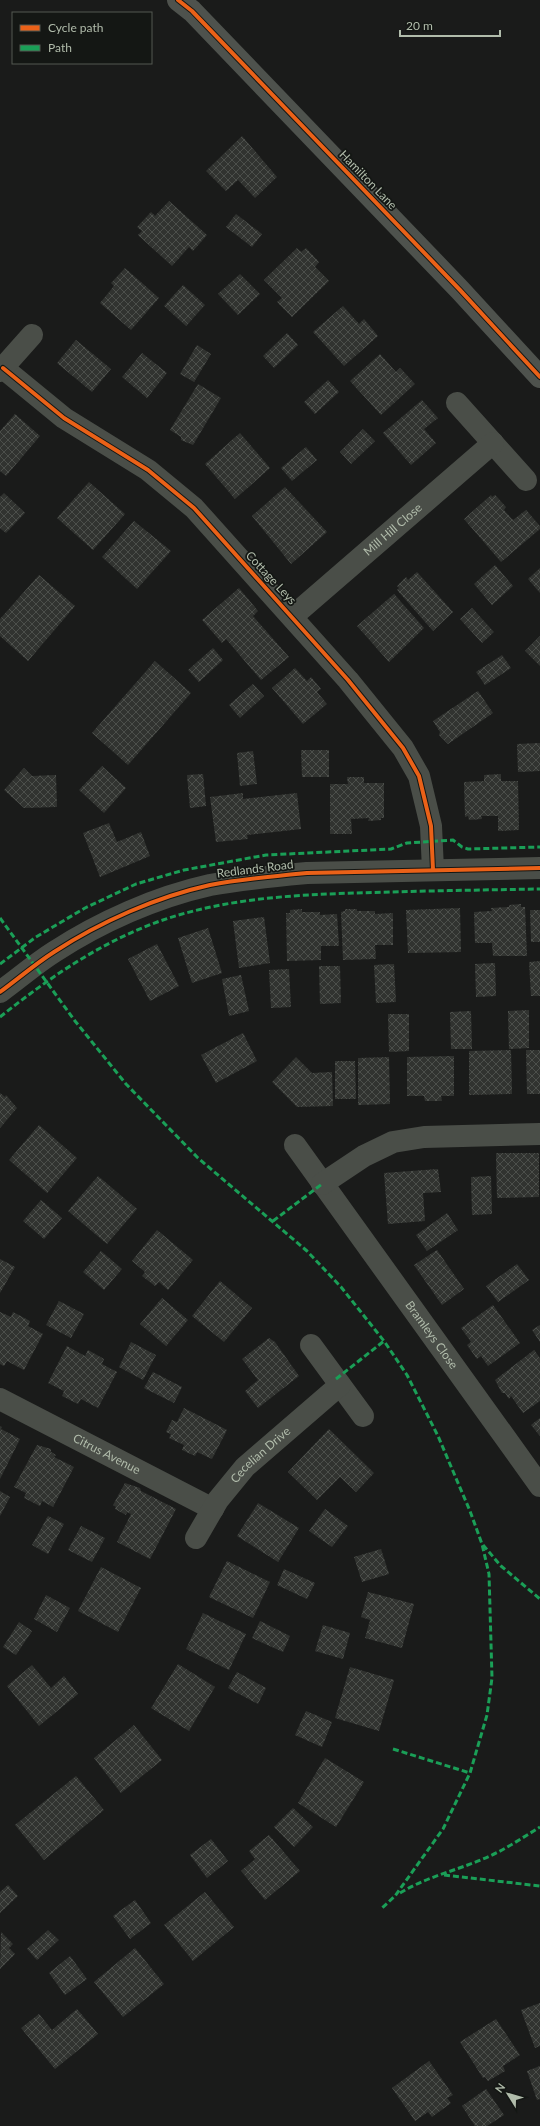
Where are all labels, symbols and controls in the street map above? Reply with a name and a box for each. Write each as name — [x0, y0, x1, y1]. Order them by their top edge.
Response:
legend — [12, 12, 152, 64]
scale bar — [400, 12, 500, 38]
text: 20 m — [406, 18, 433, 33]
text: Cycle path — [48, 20, 103, 35]
text: Path — [48, 40, 72, 55]
street label: Hamilton Lane — [336, 147, 400, 212]
street label: Mill Hill Close — [360, 500, 425, 559]
street label: Cottage Leys — [243, 548, 300, 607]
street label: Redlands Road — [216, 856, 294, 881]
street label: Bramleys Close — [402, 1298, 461, 1372]
street label: Cecelian Drive — [227, 1423, 293, 1486]
street label: Citrus Avenue — [71, 1430, 143, 1477]
north arrow — [488, 2074, 528, 2114]
text: N — [492, 2080, 507, 2095]

